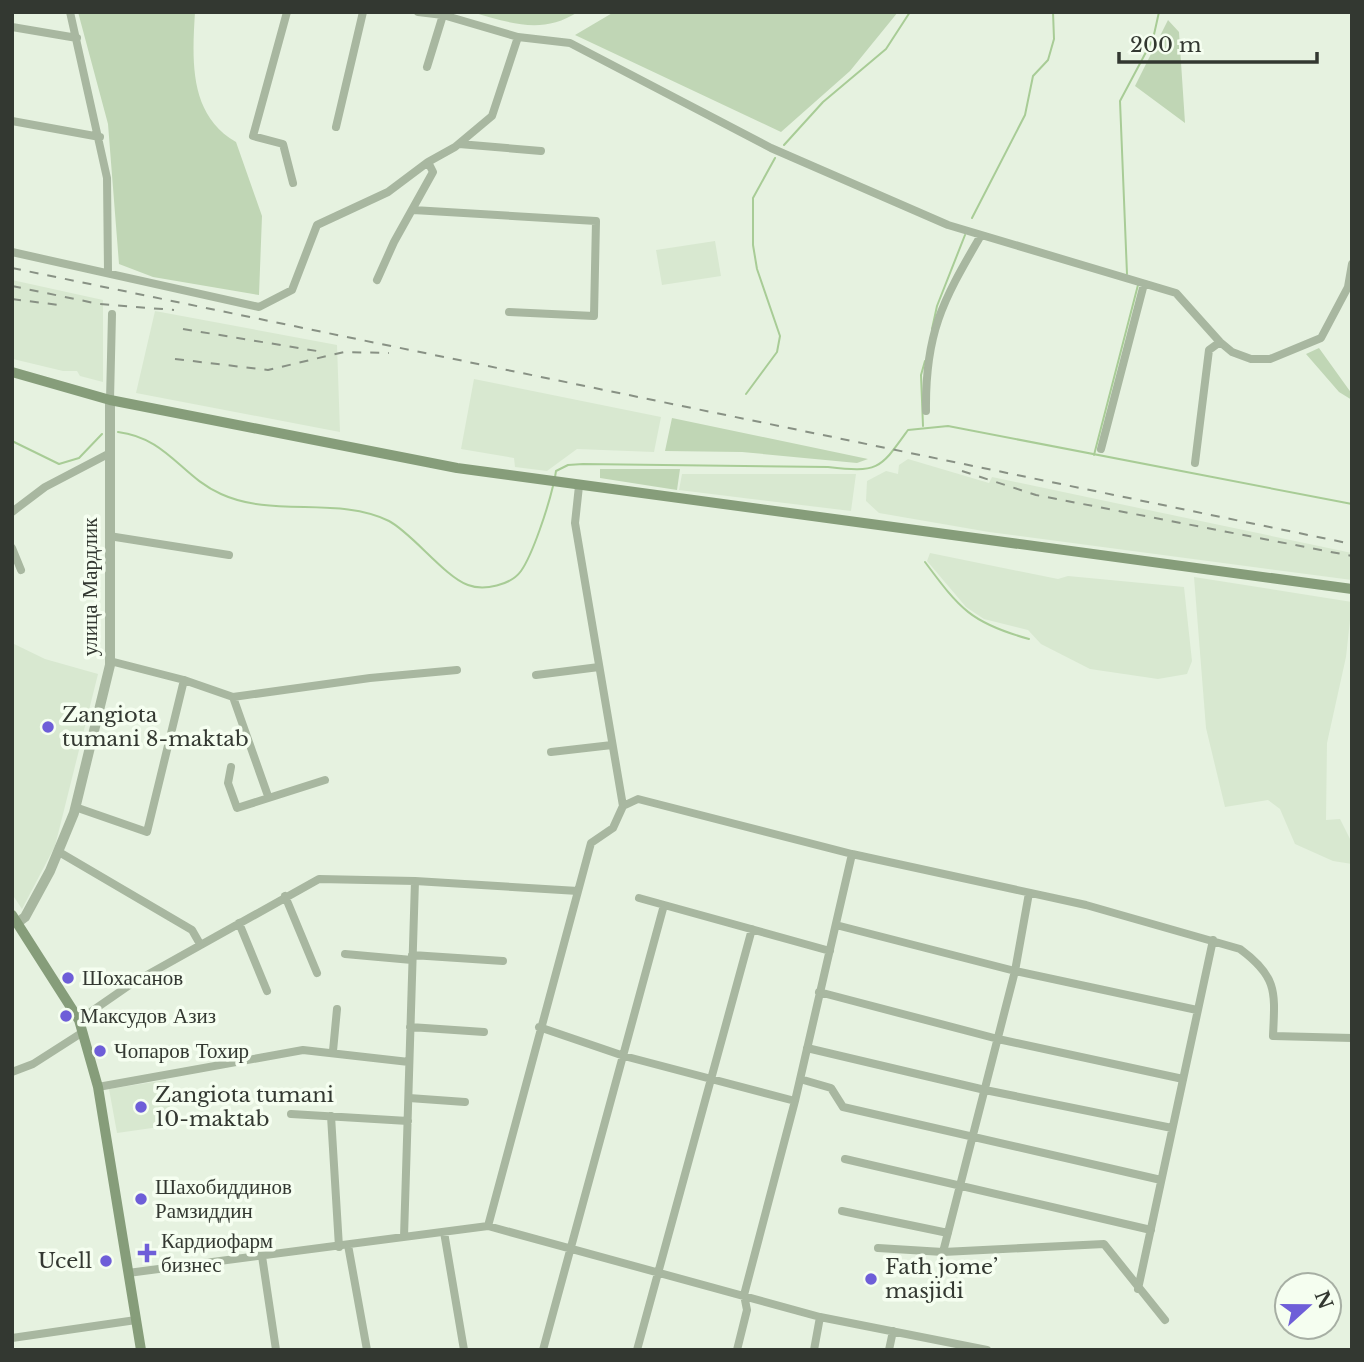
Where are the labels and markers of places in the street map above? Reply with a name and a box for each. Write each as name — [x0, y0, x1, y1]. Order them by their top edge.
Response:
place label: Zangiota tumani 8-maktab — [62, 702, 249, 752]
marker: Zangiota tumani 8-maktab — [40, 719, 56, 735]
place label: Шохасанов — [82, 965, 183, 991]
marker: Шохасанов — [60, 970, 76, 986]
place label: Максудов Азиз — [80, 1003, 216, 1029]
marker: Максудов Азиз — [58, 1008, 74, 1024]
place label: Чопаров Тохир — [114, 1038, 249, 1064]
marker: Чопаров Тохир — [92, 1043, 108, 1059]
place label: Zangiota tumani 10-maktab — [155, 1082, 334, 1132]
marker: Zangiota tumani 10-maktab — [133, 1099, 149, 1115]
place label: Шахобиддинов Рамзиддин — [155, 1174, 292, 1224]
marker: Шахобиддинов Рамзиддин — [133, 1191, 149, 1207]
place label: Кардиофарм бизнес — [161, 1228, 273, 1278]
marker: Кардиофарм бизнес — [139, 1245, 155, 1261]
place label: Ucell — [38, 1248, 92, 1274]
marker: Ucell — [98, 1253, 114, 1269]
place label: Fath jome’ masjidi — [885, 1254, 998, 1304]
marker: Fath jome’ masjidi — [863, 1271, 879, 1287]

